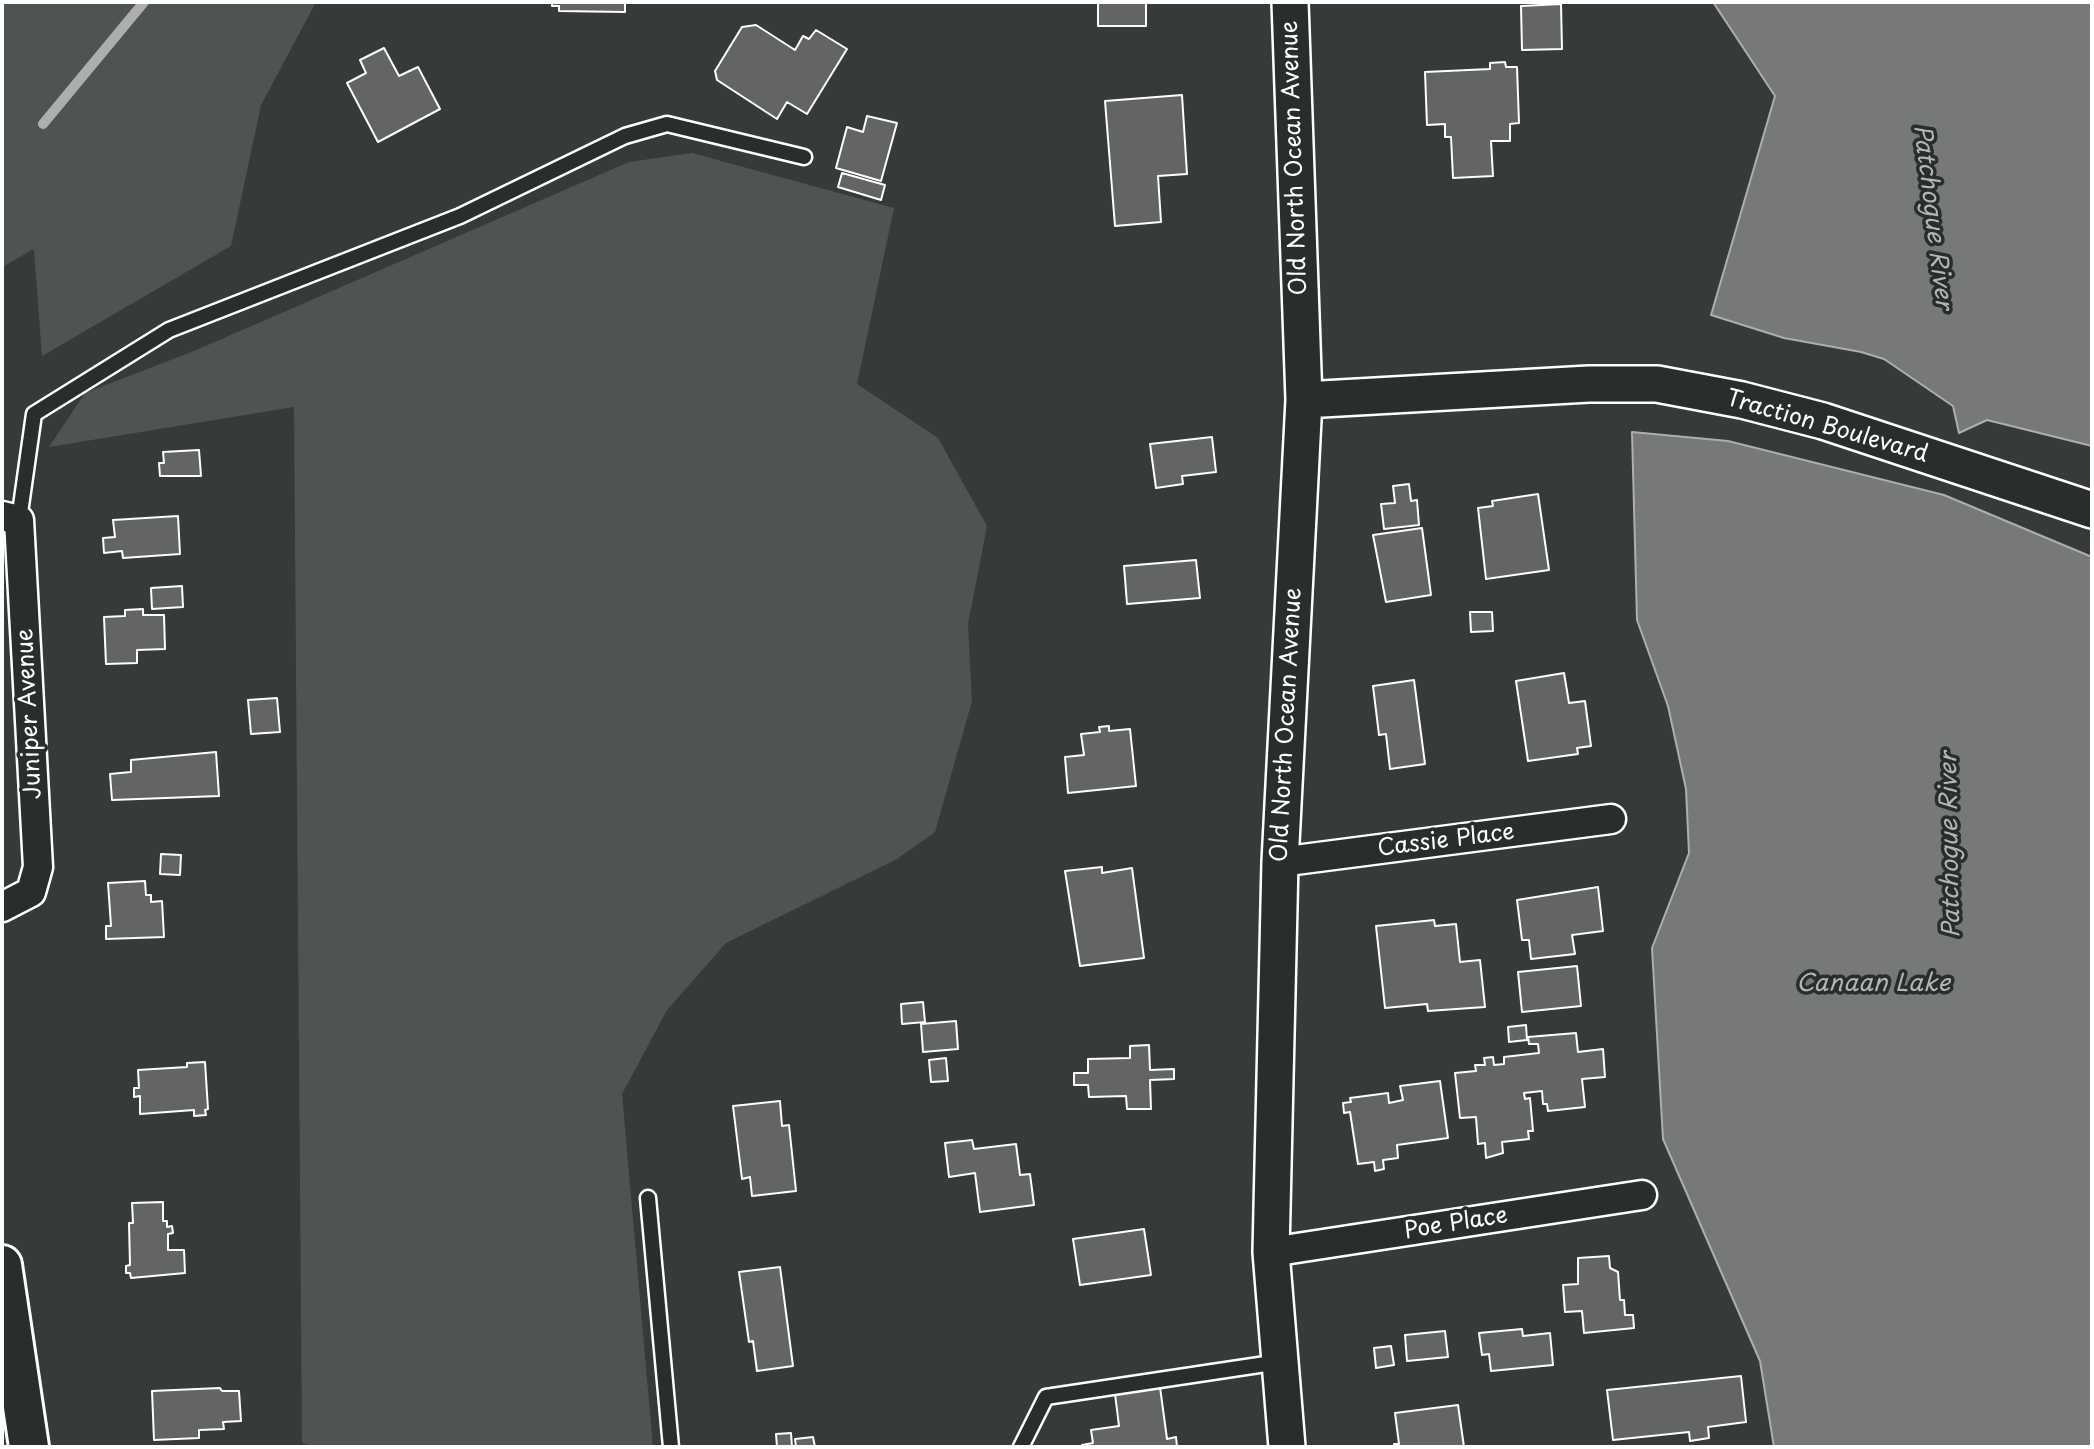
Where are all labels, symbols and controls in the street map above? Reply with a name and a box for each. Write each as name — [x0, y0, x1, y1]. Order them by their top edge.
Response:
street label: Old North Ocean Avenue — [1276, 20, 1314, 296]
water label: Patchogue River — [1906, 123, 1958, 311]
street label: Traction Boulevard — [1723, 385, 1931, 469]
street label: Old North Ocean Avenue — [1266, 587, 1308, 863]
street label: Juniper Avenue — [12, 628, 48, 800]
water label: Patchogue River — [1935, 752, 1967, 938]
street label: Cassie Place — [1376, 819, 1516, 863]
water label: Canaan Lake — [1796, 970, 1950, 998]
street label: Poe Place — [1402, 1202, 1510, 1246]

